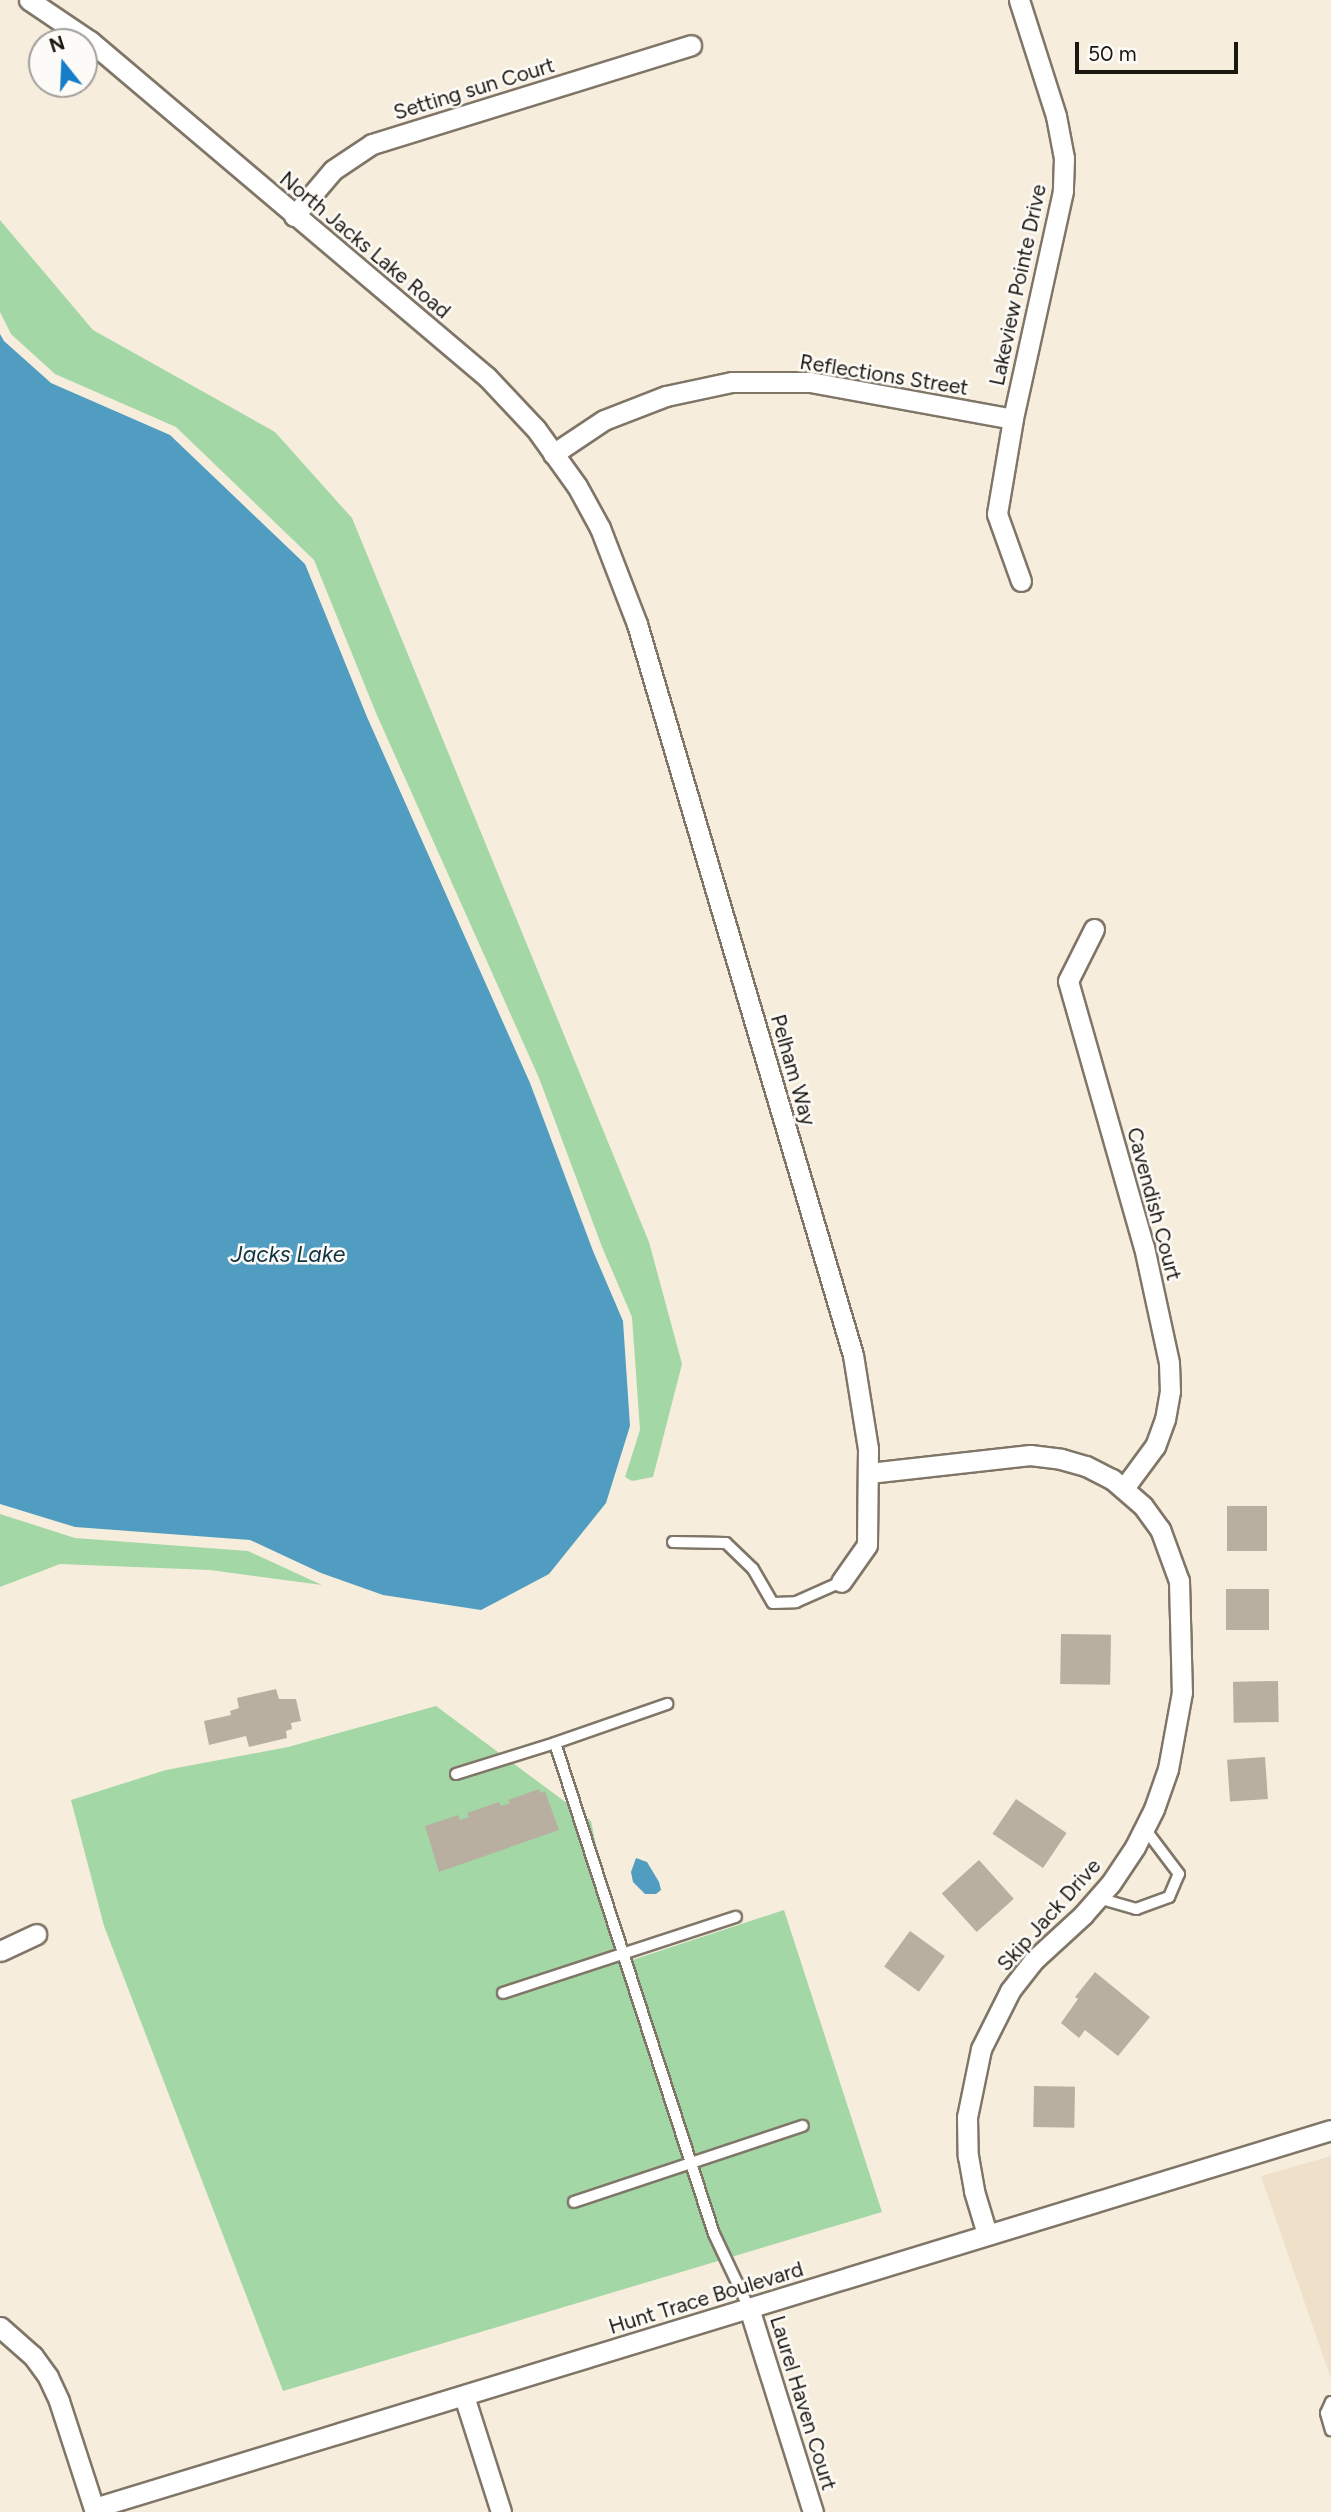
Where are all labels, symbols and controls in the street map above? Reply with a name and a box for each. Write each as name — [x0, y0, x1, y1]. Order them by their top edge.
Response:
north arrow — [28, 28, 98, 98]
scale bar — [1079, 28, 1242, 72]
text: N — [46, 31, 68, 58]
text: 50 m — [1088, 41, 1137, 66]
street label: Setting sun Court — [391, 53, 557, 125]
street label: North Jacks Lake Road — [275, 166, 455, 324]
street label: Lakeview Pointe Drive — [984, 182, 1052, 388]
street label: Reflections Street — [798, 349, 970, 401]
street label: Pelham Way — [765, 1012, 821, 1128]
street label: Cavendish Court — [1121, 1125, 1187, 1283]
water label: Jacks Lake — [231, 1240, 345, 1268]
street label: Skip Jack Drive — [992, 1854, 1106, 1976]
street label: Hunt Trace Boulevard — [606, 2256, 806, 2340]
street label: Laurel Haven Court — [764, 2313, 842, 2493]

